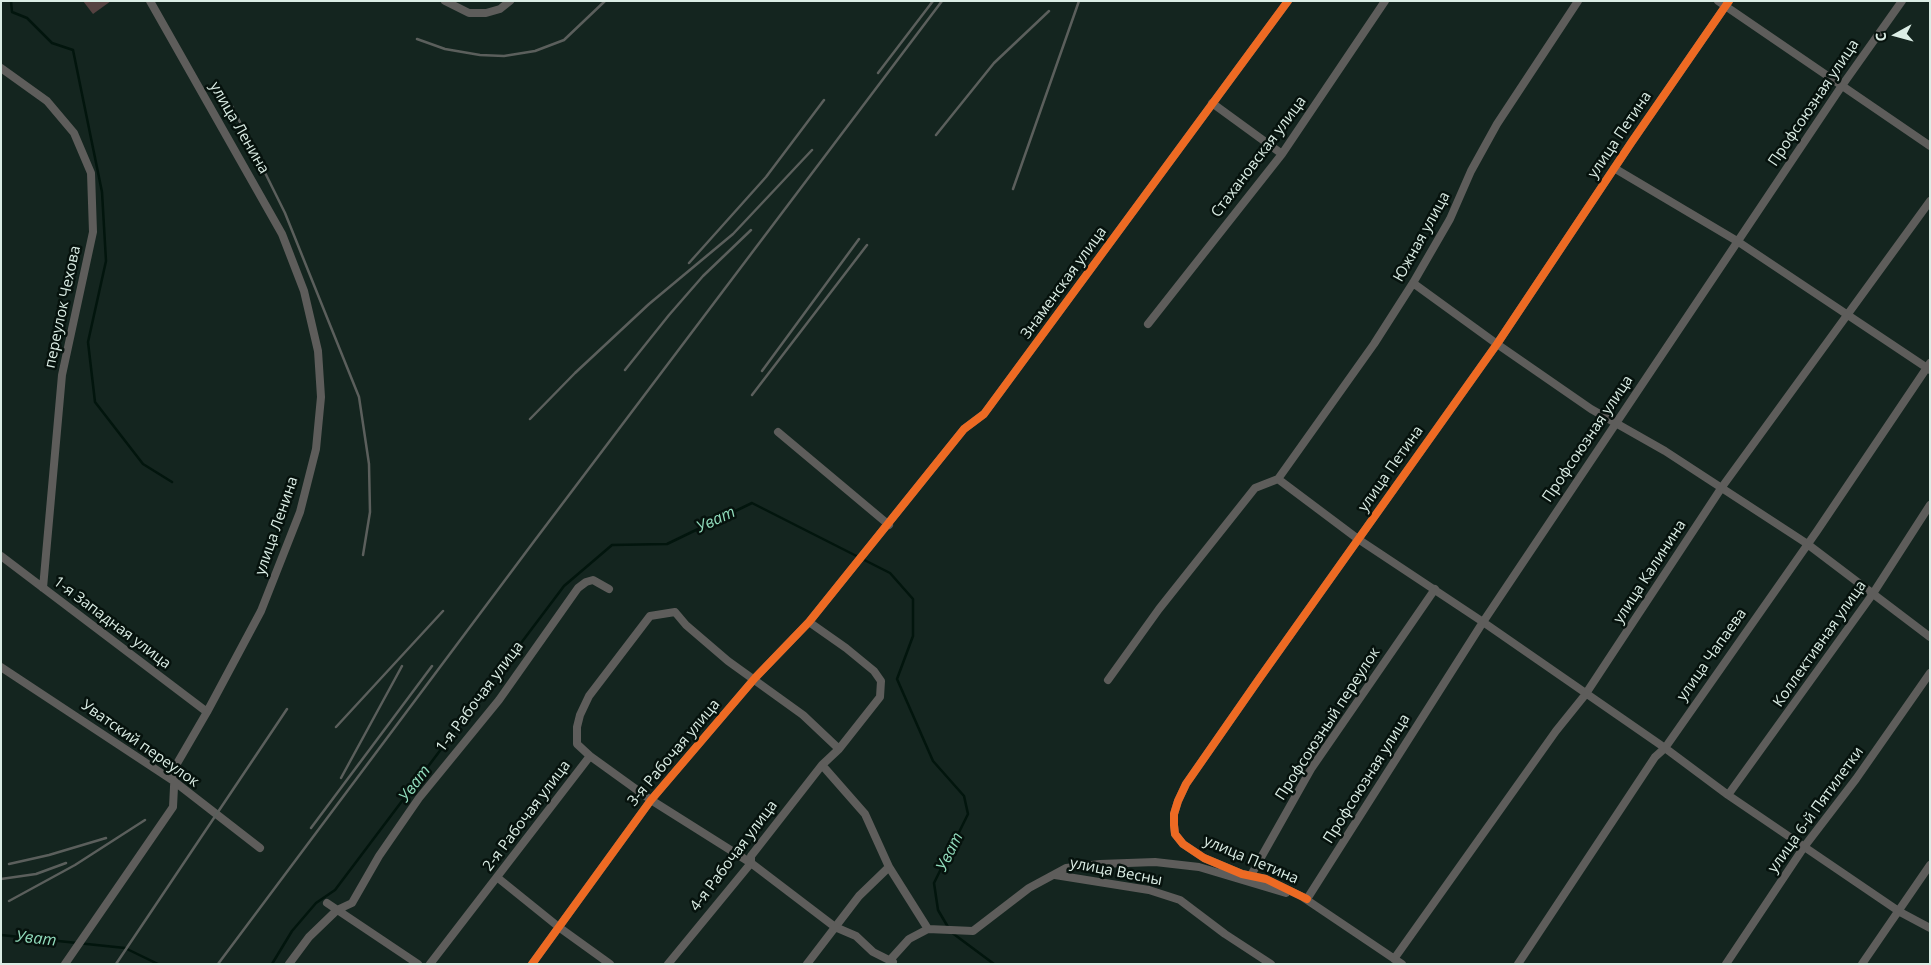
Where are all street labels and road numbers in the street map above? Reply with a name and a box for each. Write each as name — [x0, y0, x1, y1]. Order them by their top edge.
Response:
street label: Профсоюзная улица — [1765, 36, 1863, 170]
street label: улица Ленина — [205, 79, 273, 177]
street label: улица Петина — [1584, 88, 1656, 182]
street label: Стахановская улица — [1208, 93, 1310, 221]
street label: Южная улица — [1390, 189, 1454, 285]
street label: Знаменская улица — [1017, 223, 1111, 343]
street label: переулок Чехова — [41, 244, 85, 370]
street label: Профсоюзная улица — [1539, 372, 1637, 506]
street label: улица Петина — [1355, 422, 1427, 516]
street label: улица Ленина — [252, 474, 302, 578]
street label: улица Калинина — [1610, 517, 1690, 627]
street label: 1-я Западная улица — [50, 573, 174, 673]
street label: Коллективная улица — [1770, 577, 1870, 711]
street label: улица Чапаева — [1673, 605, 1751, 705]
street label: 1-я Рабочая улица — [433, 638, 527, 756]
street label: Профсоюзный переулок — [1272, 644, 1384, 804]
street label: 3-я Рабочая улица — [624, 696, 724, 810]
street label: Уватский переулок — [78, 697, 202, 791]
street label: Профсоюзная улица — [1320, 711, 1414, 847]
street label: улица 6-й Пятилетки — [1764, 744, 1868, 876]
street label: 2-я Рабочая улица — [480, 757, 574, 875]
street label: 4-я Рабочая улица — [687, 797, 781, 915]
street label: улица Петина — [1201, 832, 1301, 888]
street label: улица Весны — [1068, 854, 1164, 890]

